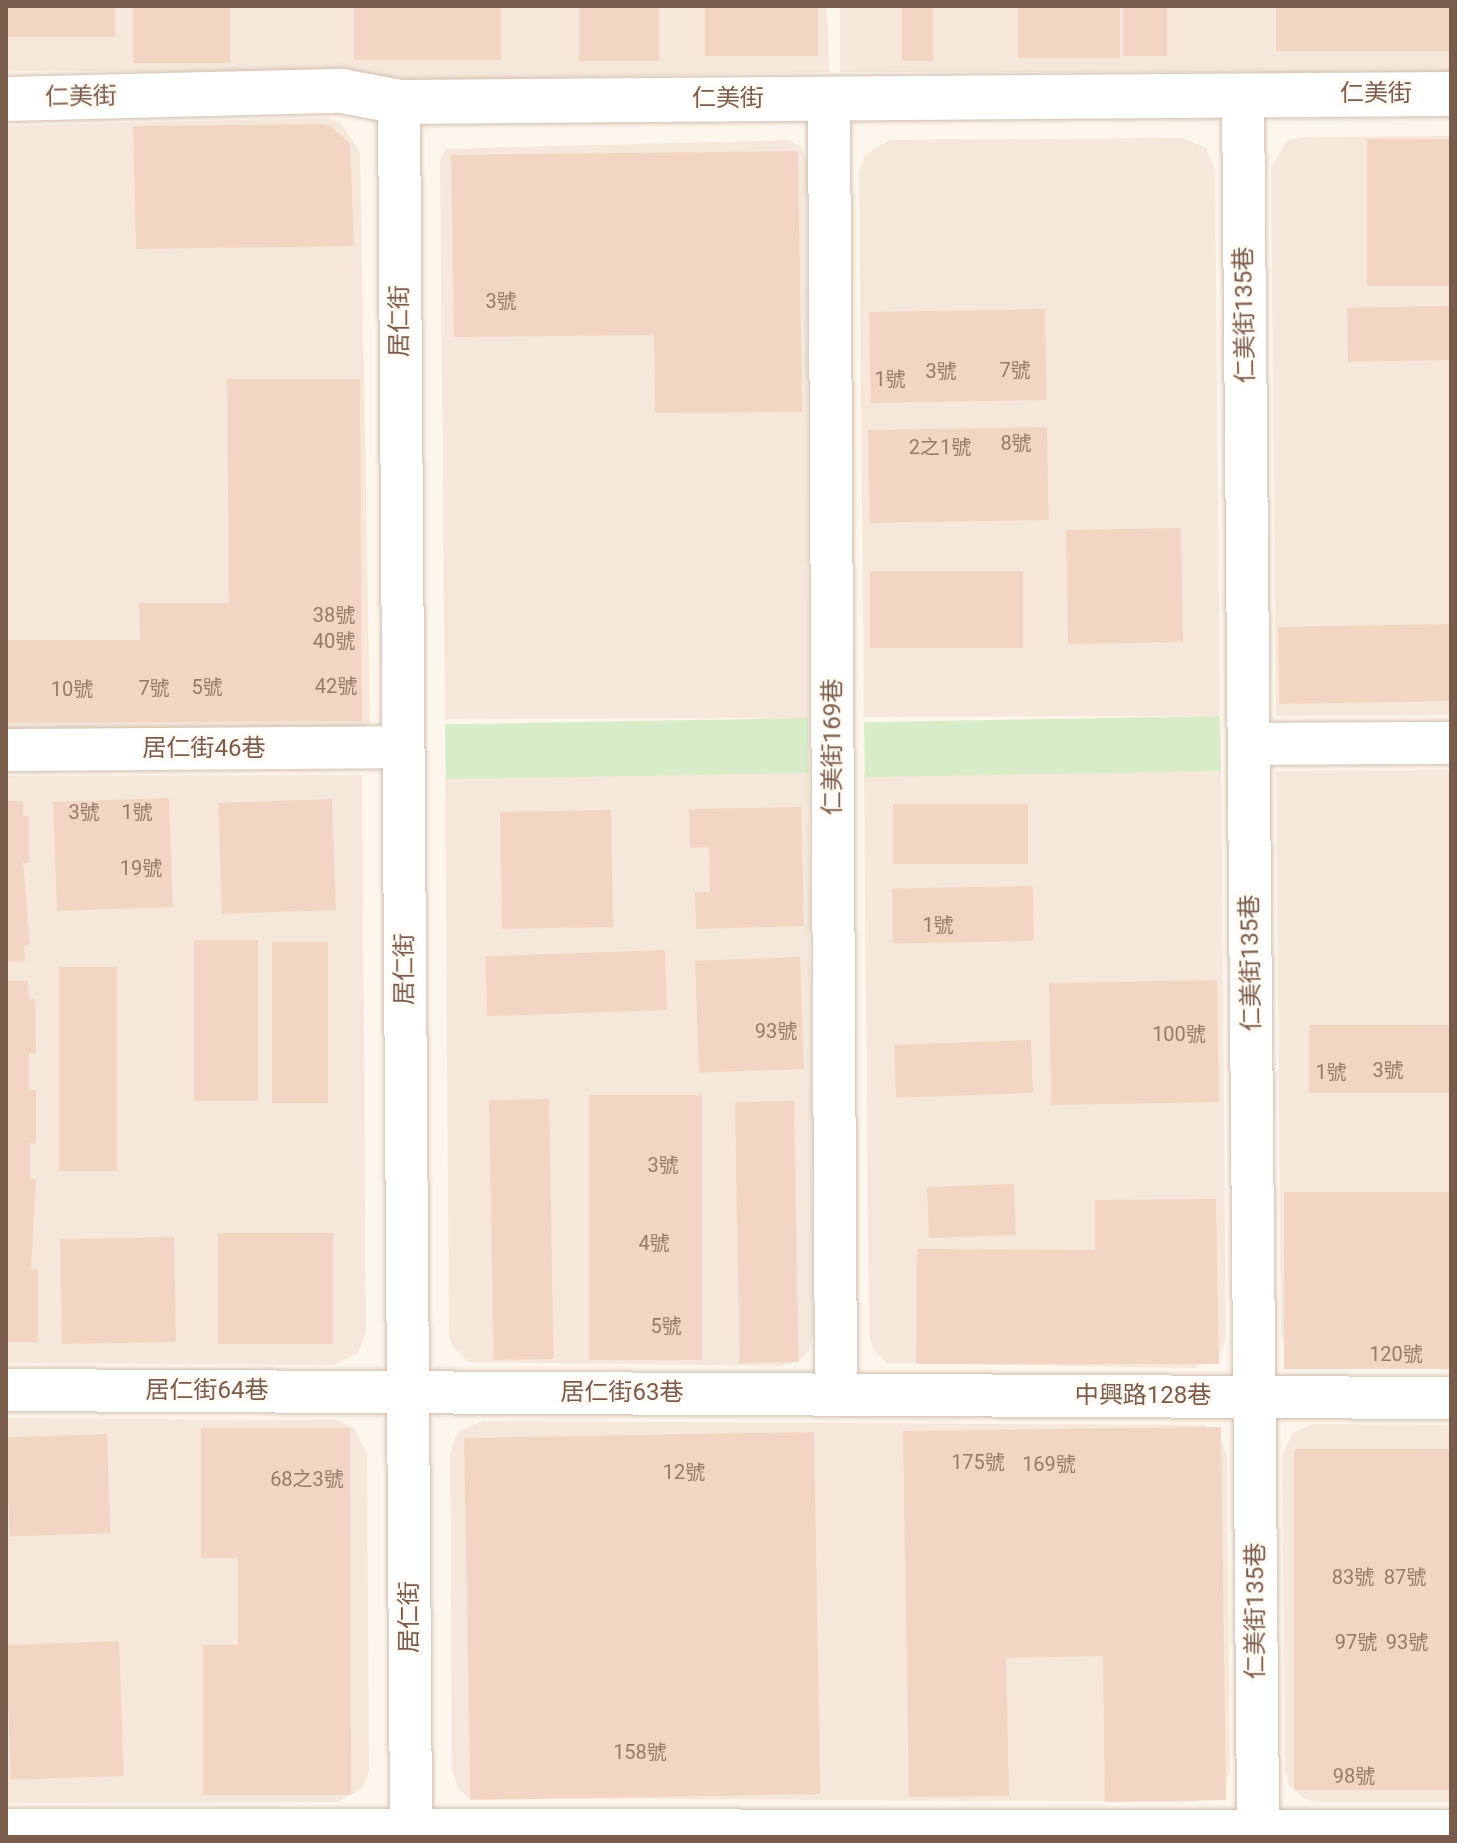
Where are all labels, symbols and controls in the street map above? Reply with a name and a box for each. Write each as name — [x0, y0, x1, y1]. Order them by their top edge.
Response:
street label: 仁美街 — [1340, 80, 1412, 108]
street label: 仁美街 — [45, 82, 117, 112]
street label: 仁美街 — [692, 85, 764, 113]
street label: 仁美街135巷 — [1229, 247, 1261, 383]
street label: 居仁街 — [386, 285, 414, 357]
house number: 3號 — [485, 289, 517, 313]
house number: 7號 — [999, 358, 1031, 382]
house number: 3號 — [925, 359, 957, 383]
house number: 1號 — [874, 367, 906, 391]
house number: 8號 — [1000, 431, 1032, 455]
house number: 2之1號 — [909, 435, 971, 459]
house number: 38號 — [313, 603, 355, 627]
house number: 40號 — [313, 629, 355, 653]
house number: 42號 — [315, 674, 357, 698]
house number: 5號 — [191, 675, 223, 699]
house number: 7號 — [138, 676, 170, 700]
house number: 10號 — [51, 677, 93, 701]
street label: 仁美街169巷 — [819, 679, 847, 815]
street label: 居仁街46巷 — [143, 735, 265, 763]
house number: 3號 — [68, 800, 100, 824]
house number: 1號 — [121, 800, 153, 824]
house number: 19號 — [120, 856, 162, 880]
street label: 仁美街135巷 — [1235, 895, 1267, 1031]
house number: 1號 — [922, 913, 954, 937]
street label: 居仁街 — [391, 933, 419, 1005]
house number: 93號 — [755, 1019, 797, 1043]
house number: 100號 — [1152, 1022, 1206, 1046]
house number: 3號 — [1372, 1058, 1404, 1082]
house number: 1號 — [1315, 1060, 1347, 1084]
house number: 3號 — [647, 1153, 679, 1177]
house number: 4號 — [638, 1231, 670, 1255]
house number: 5號 — [650, 1314, 682, 1338]
house number: 120號 — [1369, 1342, 1423, 1366]
street label: 居仁街64巷 — [146, 1377, 268, 1405]
street label: 居仁街63巷 — [561, 1379, 683, 1407]
street label: 中興路128巷 — [1075, 1382, 1211, 1410]
house number: 175號 — [951, 1450, 1005, 1474]
house number: 169號 — [1022, 1452, 1076, 1476]
house number: 12號 — [663, 1460, 705, 1484]
house number: 68之3號 — [270, 1467, 344, 1491]
street label: 仁美街135巷 — [1242, 1543, 1270, 1679]
house number: 83號 — [1332, 1565, 1374, 1589]
house number: 87號 — [1384, 1565, 1426, 1589]
street label: 居仁街 — [396, 1581, 424, 1653]
house number: 97號 — [1335, 1630, 1377, 1654]
house number: 93號 — [1386, 1630, 1428, 1654]
house number: 158號 — [613, 1740, 667, 1764]
house number: 98號 — [1333, 1764, 1375, 1788]

